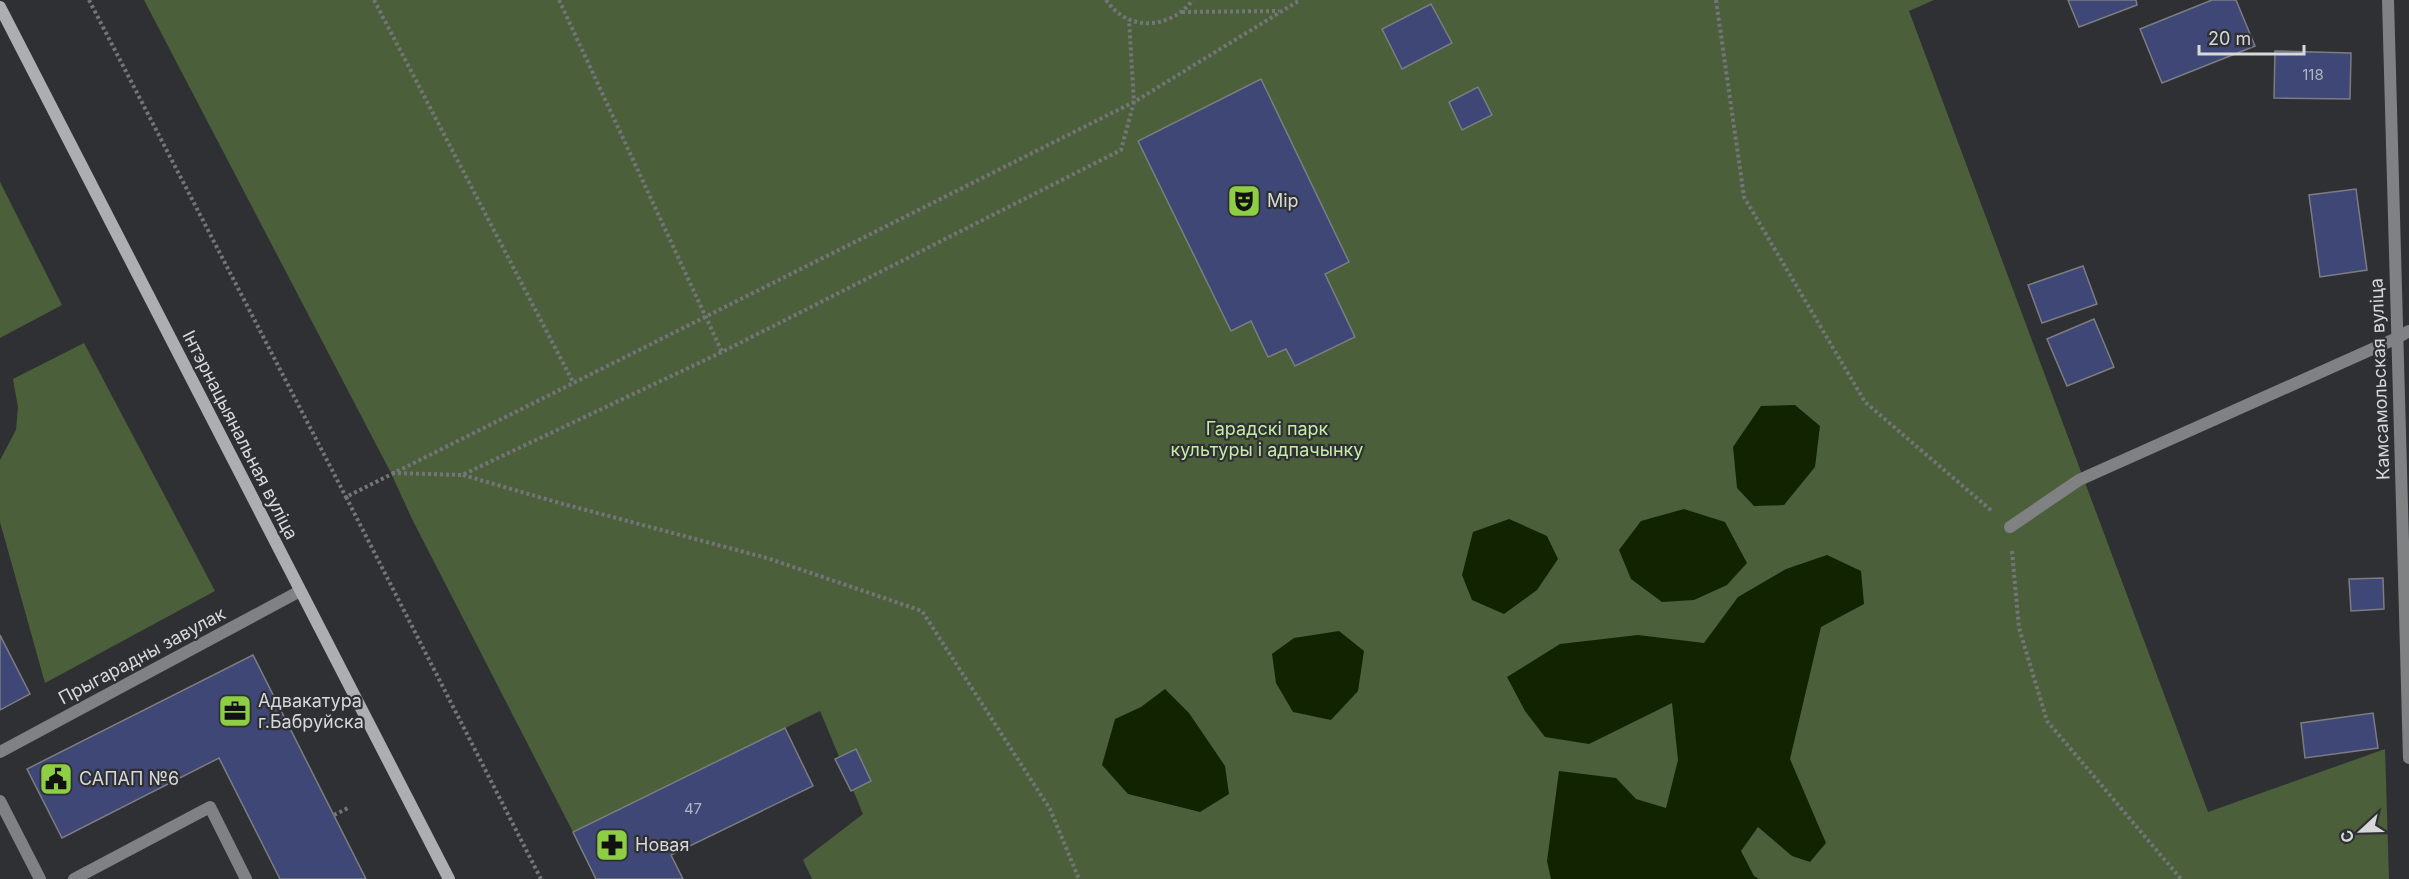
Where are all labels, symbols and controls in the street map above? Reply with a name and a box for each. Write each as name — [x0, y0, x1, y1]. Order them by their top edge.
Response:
scale bar — [2199, 18, 2304, 56]
text: 20 m — [2208, 28, 2251, 49]
house number: 118 — [2302, 65, 2324, 84]
theatre icon: Мір — [1226, 183, 1262, 219]
place label: Мір — [1267, 190, 1299, 211]
street label: Камсамольская вуліца — [2365, 278, 2394, 480]
street label: Інтэрнацыянальная вуліца — [178, 327, 302, 543]
park label: Гарадскі парк культуры і адпачынку — [1171, 418, 1363, 460]
street label: Прыгарадны завулак — [55, 603, 229, 708]
place label: Адвакатура г.Бабруйска — [258, 690, 364, 732]
office icon: Адвакатура г.Бабруйска — [217, 693, 253, 729]
public building icon: САПАП №6 — [38, 761, 74, 797]
place label: САПАП №6 — [79, 768, 179, 789]
house number: 47 — [684, 799, 702, 818]
north arrow — [2331, 801, 2391, 861]
pharmacy icon: Новая — [594, 827, 630, 863]
text: С — [2336, 827, 2359, 846]
place label: Новая — [635, 834, 689, 855]

